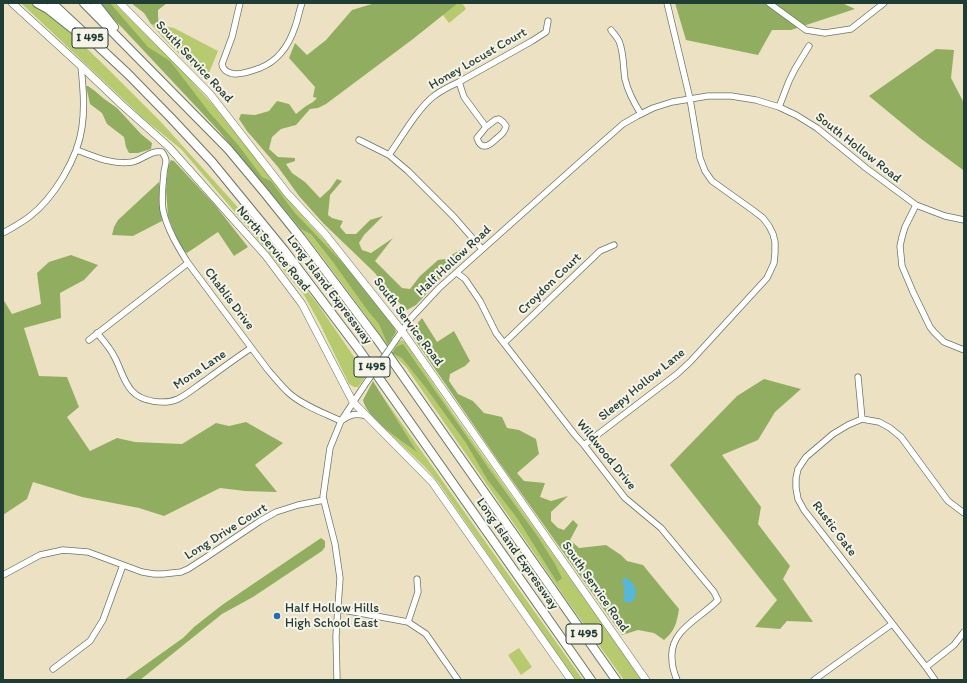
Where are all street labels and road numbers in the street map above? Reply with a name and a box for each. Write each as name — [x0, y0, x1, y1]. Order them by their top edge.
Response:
street label: South Service Road — [152, 18, 236, 106]
street label: Honey Locust Court — [426, 25, 530, 93]
road number: I 495 — [72, 28, 108, 48]
street label: South Hollow Road — [812, 110, 904, 186]
street label: North Service Road — [233, 203, 313, 295]
street label: Half Hollow Road — [413, 222, 495, 300]
street label: Long Island Expressway — [283, 232, 375, 348]
street label: Croydon Court — [515, 250, 585, 318]
street label: Chablis Drive — [201, 265, 257, 333]
street label: South Service Road — [370, 275, 446, 369]
street label: Sleepy Hollow Lane — [595, 345, 689, 425]
street label: Mona Lane — [171, 347, 229, 393]
road number: I 495 — [354, 357, 390, 377]
street label: Wildwood Drive — [573, 416, 639, 494]
street label: Long Island Expressway — [473, 495, 561, 613]
street label: Rustic Gate — [808, 498, 860, 560]
street label: Long Drive Court — [182, 500, 270, 564]
street label: South Service Road — [558, 539, 632, 635]
road number: I 495 — [566, 624, 602, 644]

